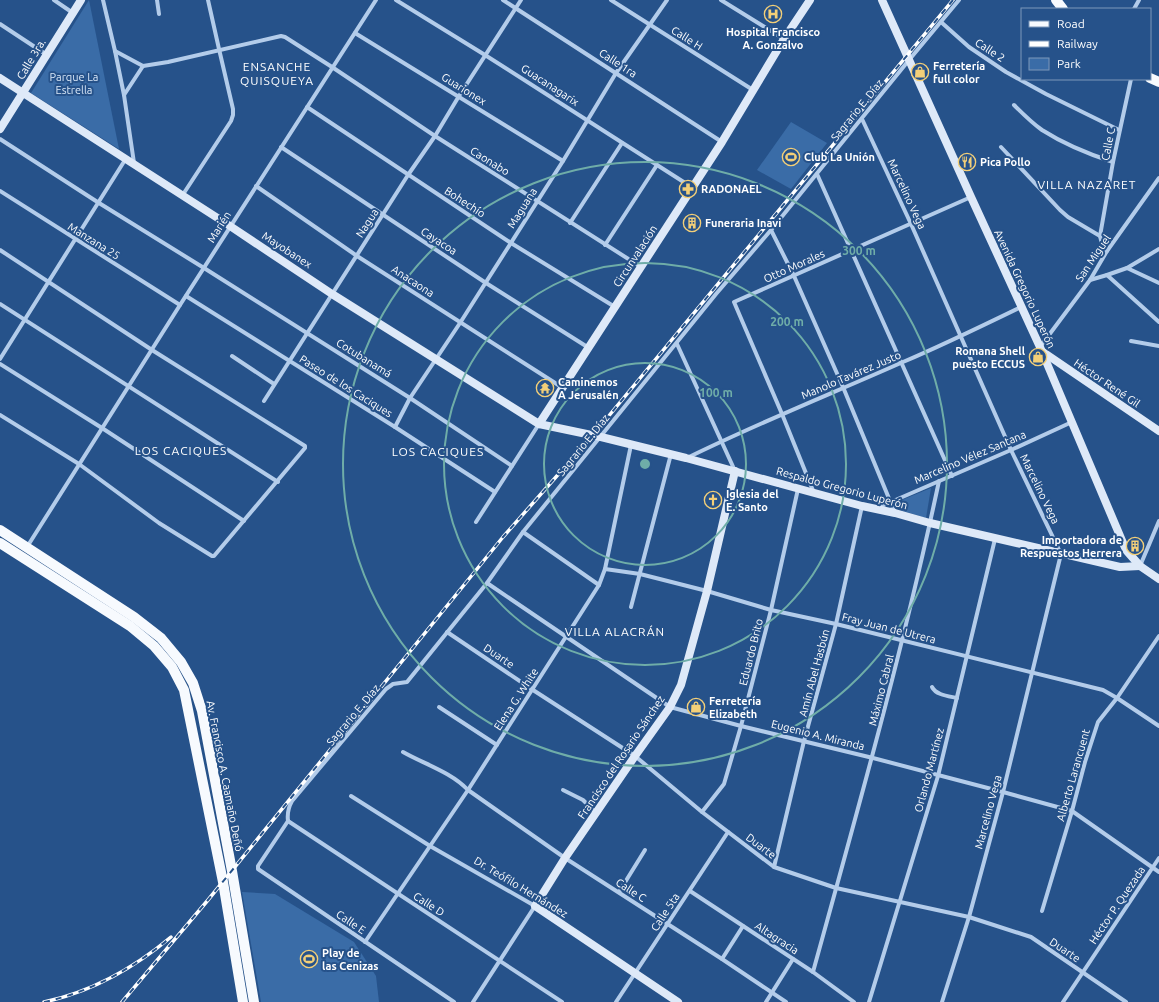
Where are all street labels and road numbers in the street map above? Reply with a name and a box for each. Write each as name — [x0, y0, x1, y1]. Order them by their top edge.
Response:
street label: Calle H — [669, 24, 705, 52]
street label: Calle 3ra. — [14, 36, 48, 82]
street label: Calle 2 — [973, 36, 1007, 64]
street label: Calle 1ra — [597, 46, 639, 80]
street label: Guacanagarix — [519, 62, 581, 108]
street label: Guarionex — [439, 71, 489, 108]
street label: Sagrario E. Díaz — [828, 77, 886, 143]
street label: Calle C — [1099, 126, 1117, 162]
street label: Caonabo — [468, 144, 512, 178]
street label: Marcelino Vega — [886, 157, 928, 231]
street label: Bohechío — [442, 184, 488, 220]
street label: Maguana — [505, 186, 539, 230]
street label: Nagua — [353, 206, 381, 240]
street label: Marién — [205, 209, 233, 245]
street label: Manzana 25 — [66, 220, 122, 262]
street label: Circunvalación — [611, 223, 659, 289]
street label: Cayacoa — [419, 225, 459, 257]
street label: Avenida Gregorio Luperón — [992, 228, 1058, 350]
street label: Mayobanex — [260, 229, 315, 271]
street label: San Miguel — [1073, 232, 1113, 284]
street label: Otto Morales — [762, 247, 827, 285]
street label: Anacaona — [390, 263, 436, 299]
street label: Cotubanamá — [334, 336, 394, 380]
street label: Manolo Tavárez Justo — [799, 349, 903, 401]
street label: Paseo de los Caciques — [297, 352, 395, 420]
street label: Héctor René Gil — [1072, 357, 1142, 410]
street label: Sagrario E. Díaz — [554, 412, 612, 478]
street label: Marcelino Vélez Santana — [912, 428, 1028, 486]
street label: Marcelino Vega — [1018, 452, 1062, 526]
street label: Respaldo Gregorio Luperón — [775, 465, 909, 511]
street label: Fray Juan de Utrera — [841, 611, 937, 645]
street label: Eduardo Brito — [737, 617, 765, 687]
street label: Amín Abel Hasbún — [797, 628, 831, 718]
street label: Duarte — [481, 641, 517, 671]
street label: Máximo Cabral — [866, 653, 896, 727]
street label: Elena G. White — [491, 666, 541, 732]
street label: Sagrario E. Díaz — [324, 682, 382, 748]
street label: Francisco del Rosario Sánchez — [575, 693, 667, 821]
street label: Av. Francisco A. Caamaño Deñó — [204, 700, 246, 852]
street label: Eugenio A. Miranda — [770, 718, 866, 752]
street label: Orlando Martínez — [912, 727, 946, 813]
street label: Alberto Larancuent — [1054, 727, 1092, 823]
street label: Marcelino Vega — [972, 774, 1004, 850]
street label: Duarte — [744, 831, 778, 861]
street label: Dr. Teófilo Hernández — [472, 854, 570, 920]
street label: Héctor P. Quezada — [1087, 864, 1147, 946]
street label: Calle C — [614, 876, 649, 904]
street label: Calle D — [411, 890, 447, 919]
street label: Calle 5ta — [648, 891, 682, 933]
street label: Calle E — [334, 908, 368, 936]
street label: Altagracia — [753, 919, 801, 957]
street label: Duarte — [1047, 935, 1083, 965]

